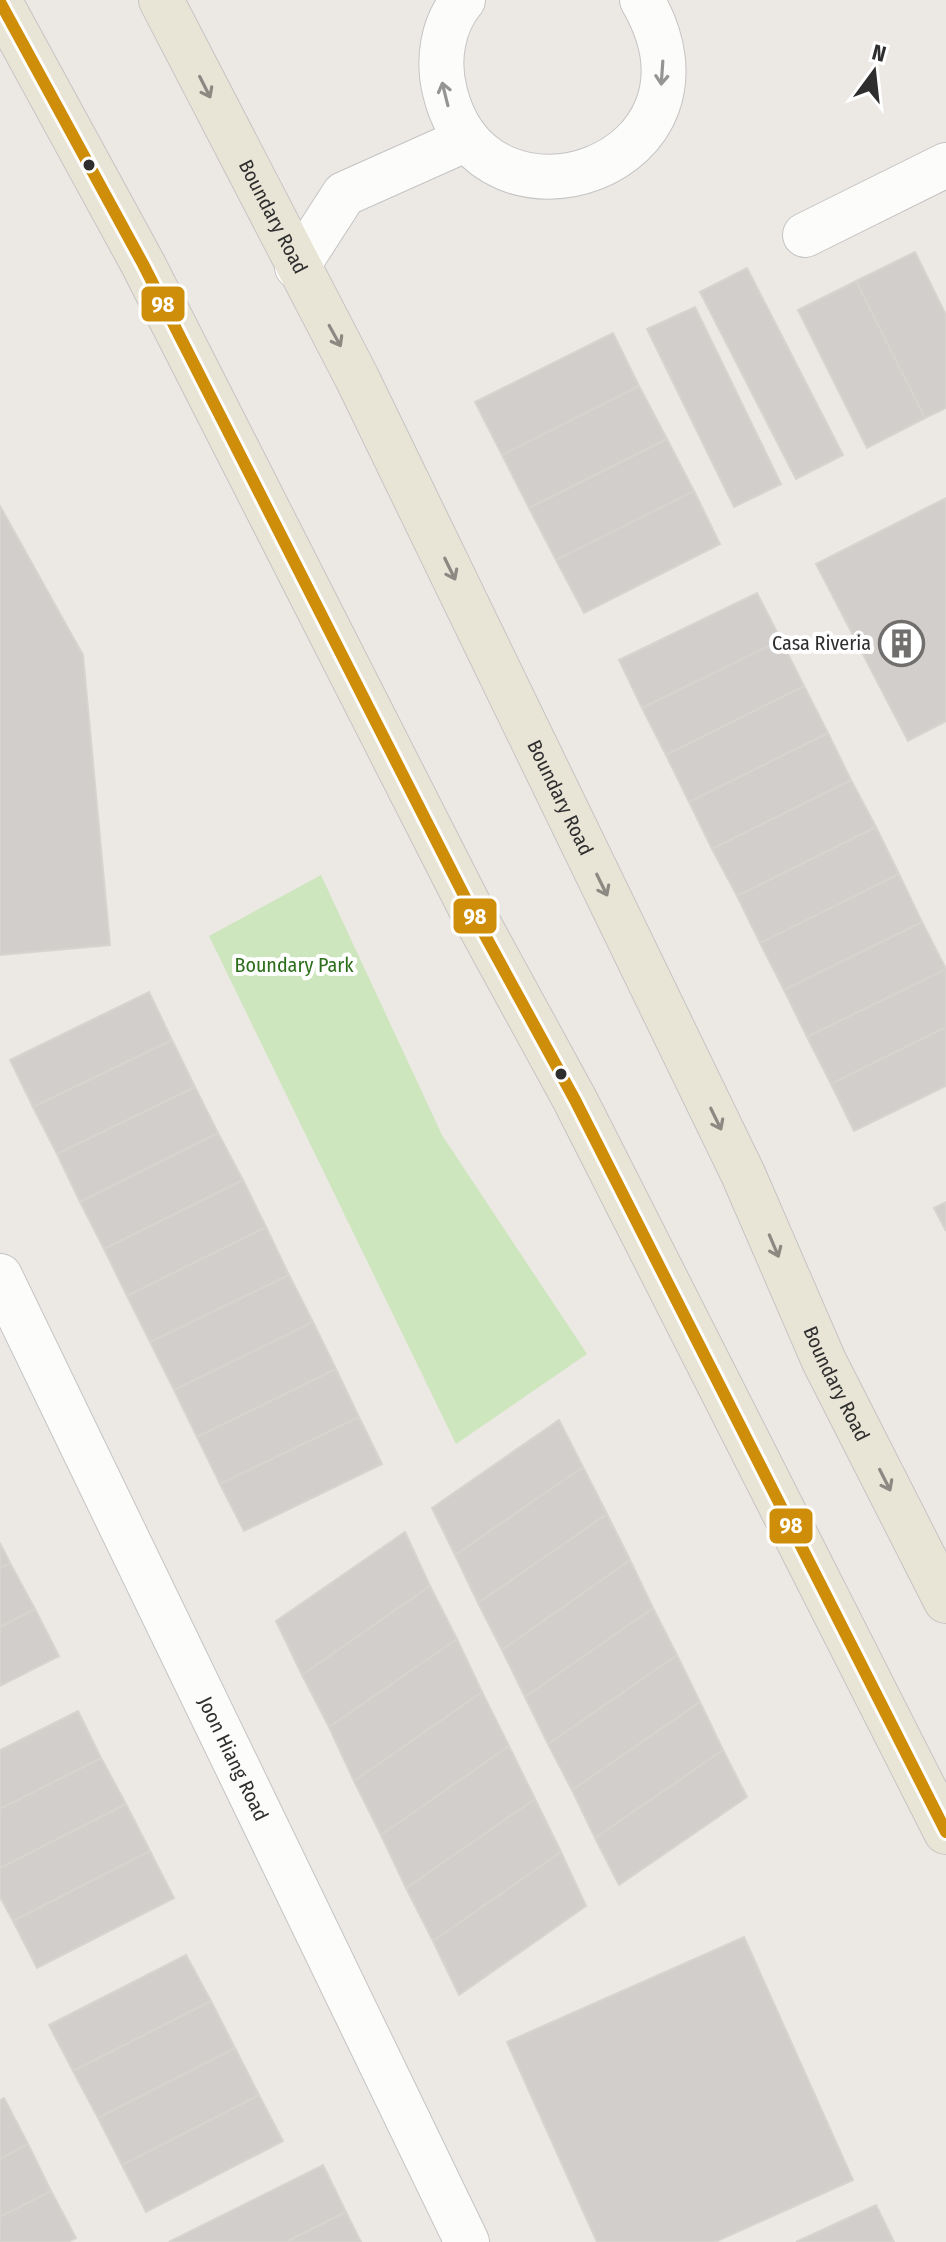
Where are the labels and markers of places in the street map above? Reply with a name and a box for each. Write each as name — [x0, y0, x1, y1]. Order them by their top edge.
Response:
unlabelled marker — [81, 157, 97, 173]
building icon: Casa Riveria — [878, 619, 926, 667]
place label: Casa Riveria — [772, 631, 871, 655]
unlabelled marker — [553, 1066, 569, 1082]

